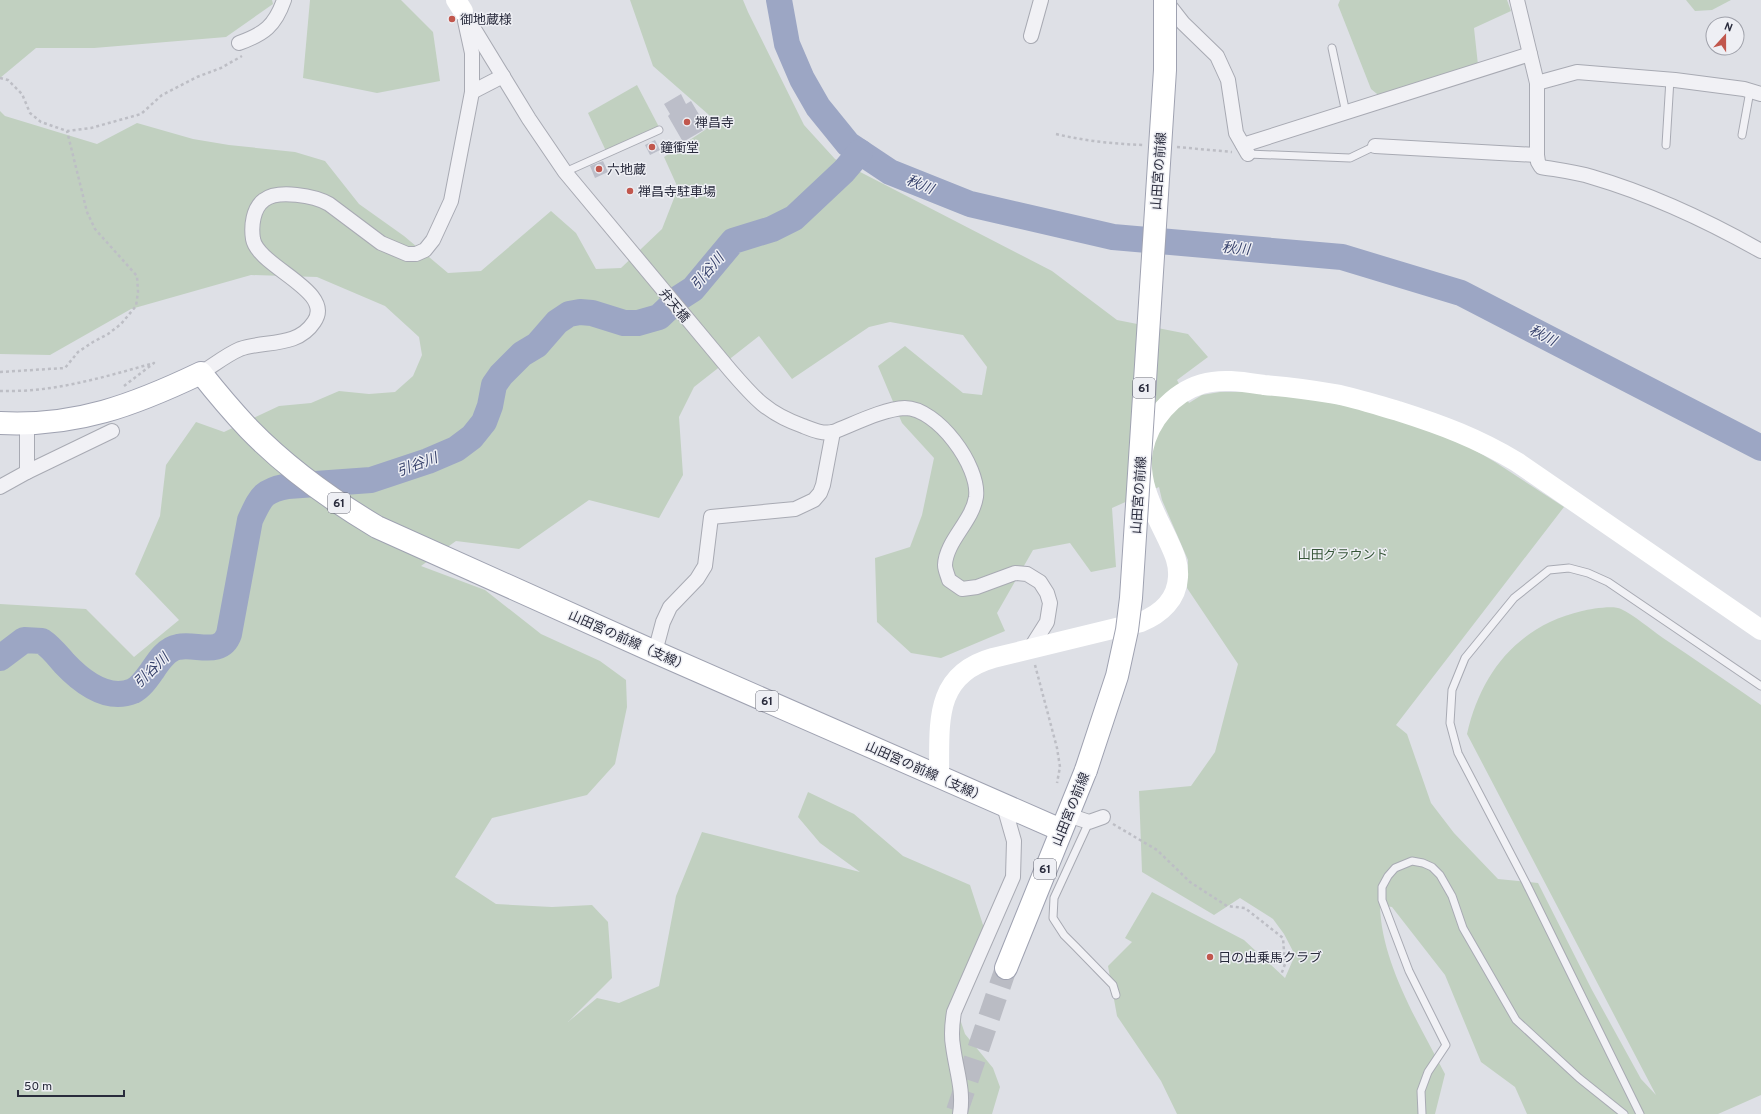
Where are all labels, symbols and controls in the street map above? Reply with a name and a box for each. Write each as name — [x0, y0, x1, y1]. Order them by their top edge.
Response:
place label: 御地蔵様 — [460, 12, 512, 29]
marker: 御地蔵様 — [447, 14, 457, 24]
north arrow — [1705, 16, 1745, 56]
text: N — [1722, 20, 1734, 36]
place label: 禅昌寺 — [695, 116, 734, 132]
marker: 禅昌寺 — [682, 117, 692, 127]
street label: 山田宮の前線 — [1148, 132, 1171, 211]
place label: 鐘衝堂 — [660, 140, 699, 157]
marker: 鐘衝堂 — [647, 142, 657, 152]
place label: 六地蔵 — [607, 163, 646, 179]
marker: 六地蔵 — [594, 164, 604, 174]
water label: 秋川 — [903, 172, 937, 199]
place label: 禅昌寺駐車場 — [638, 185, 716, 201]
marker: 禅昌寺駐車場 — [625, 186, 635, 196]
water label: 秋川 — [1221, 240, 1253, 259]
water label: 引谷川 — [688, 249, 730, 293]
street label: 弁天橋 — [655, 286, 692, 326]
water label: 秋川 — [1526, 322, 1560, 351]
road number: 61 — [1133, 378, 1155, 398]
water label: 引谷川 — [395, 450, 442, 481]
street label: 山田宮の前線 — [1128, 456, 1151, 535]
road number: 61 — [328, 493, 350, 513]
park label: 山田グラウンド — [1297, 548, 1389, 564]
street label: 山田宮の前線（支線） — [566, 607, 691, 676]
water label: 引谷川 — [131, 649, 174, 692]
road number: 61 — [756, 691, 778, 711]
street label: 山田宮の前線（支線） — [863, 738, 988, 807]
street label: 山田宮の前線 — [1049, 770, 1094, 849]
road number: 61 — [1034, 859, 1056, 879]
place label: 日の出乗馬クラブ — [1218, 950, 1322, 967]
marker: 日の出乗馬クラブ — [1205, 952, 1215, 962]
scale bar — [18, 1072, 124, 1098]
text: 50 m — [24, 1079, 52, 1095]

